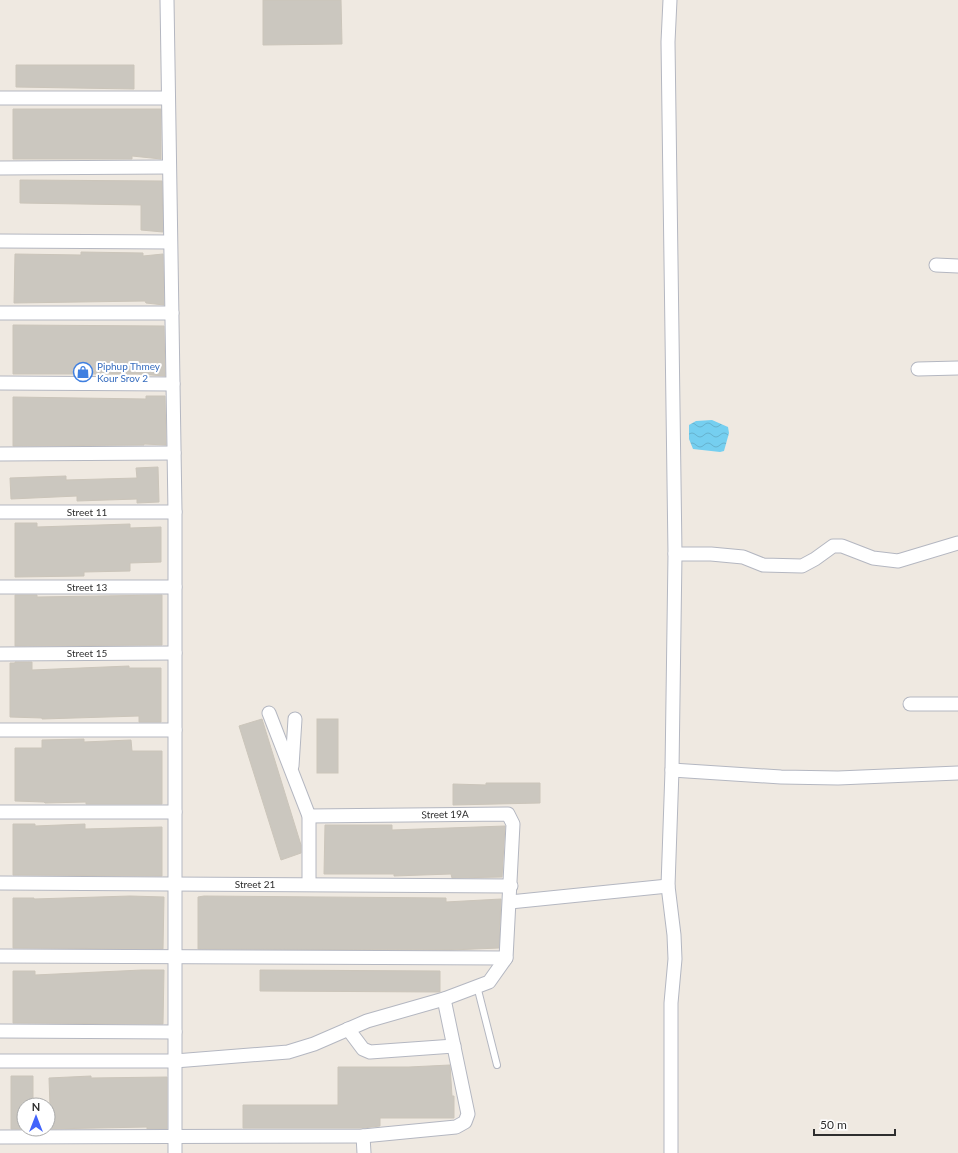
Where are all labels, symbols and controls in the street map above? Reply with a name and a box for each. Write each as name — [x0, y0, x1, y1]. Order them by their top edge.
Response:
place label: Piphup Thmey Kour Srov 2 — [97, 360, 161, 384]
shop icon: Piphup Thmey Kour Srov 2 — [72, 361, 94, 383]
street label: Street 11 — [67, 506, 107, 518]
street label: Street 13 — [67, 581, 107, 593]
street label: Street 15 — [67, 647, 107, 659]
street label: Street 19A — [421, 808, 469, 820]
street label: Street 21 — [235, 878, 275, 890]
north arrow — [16, 1097, 56, 1137]
text: N — [32, 1100, 40, 1113]
scale bar — [814, 1111, 895, 1137]
text: 50 m — [820, 1117, 847, 1132]

